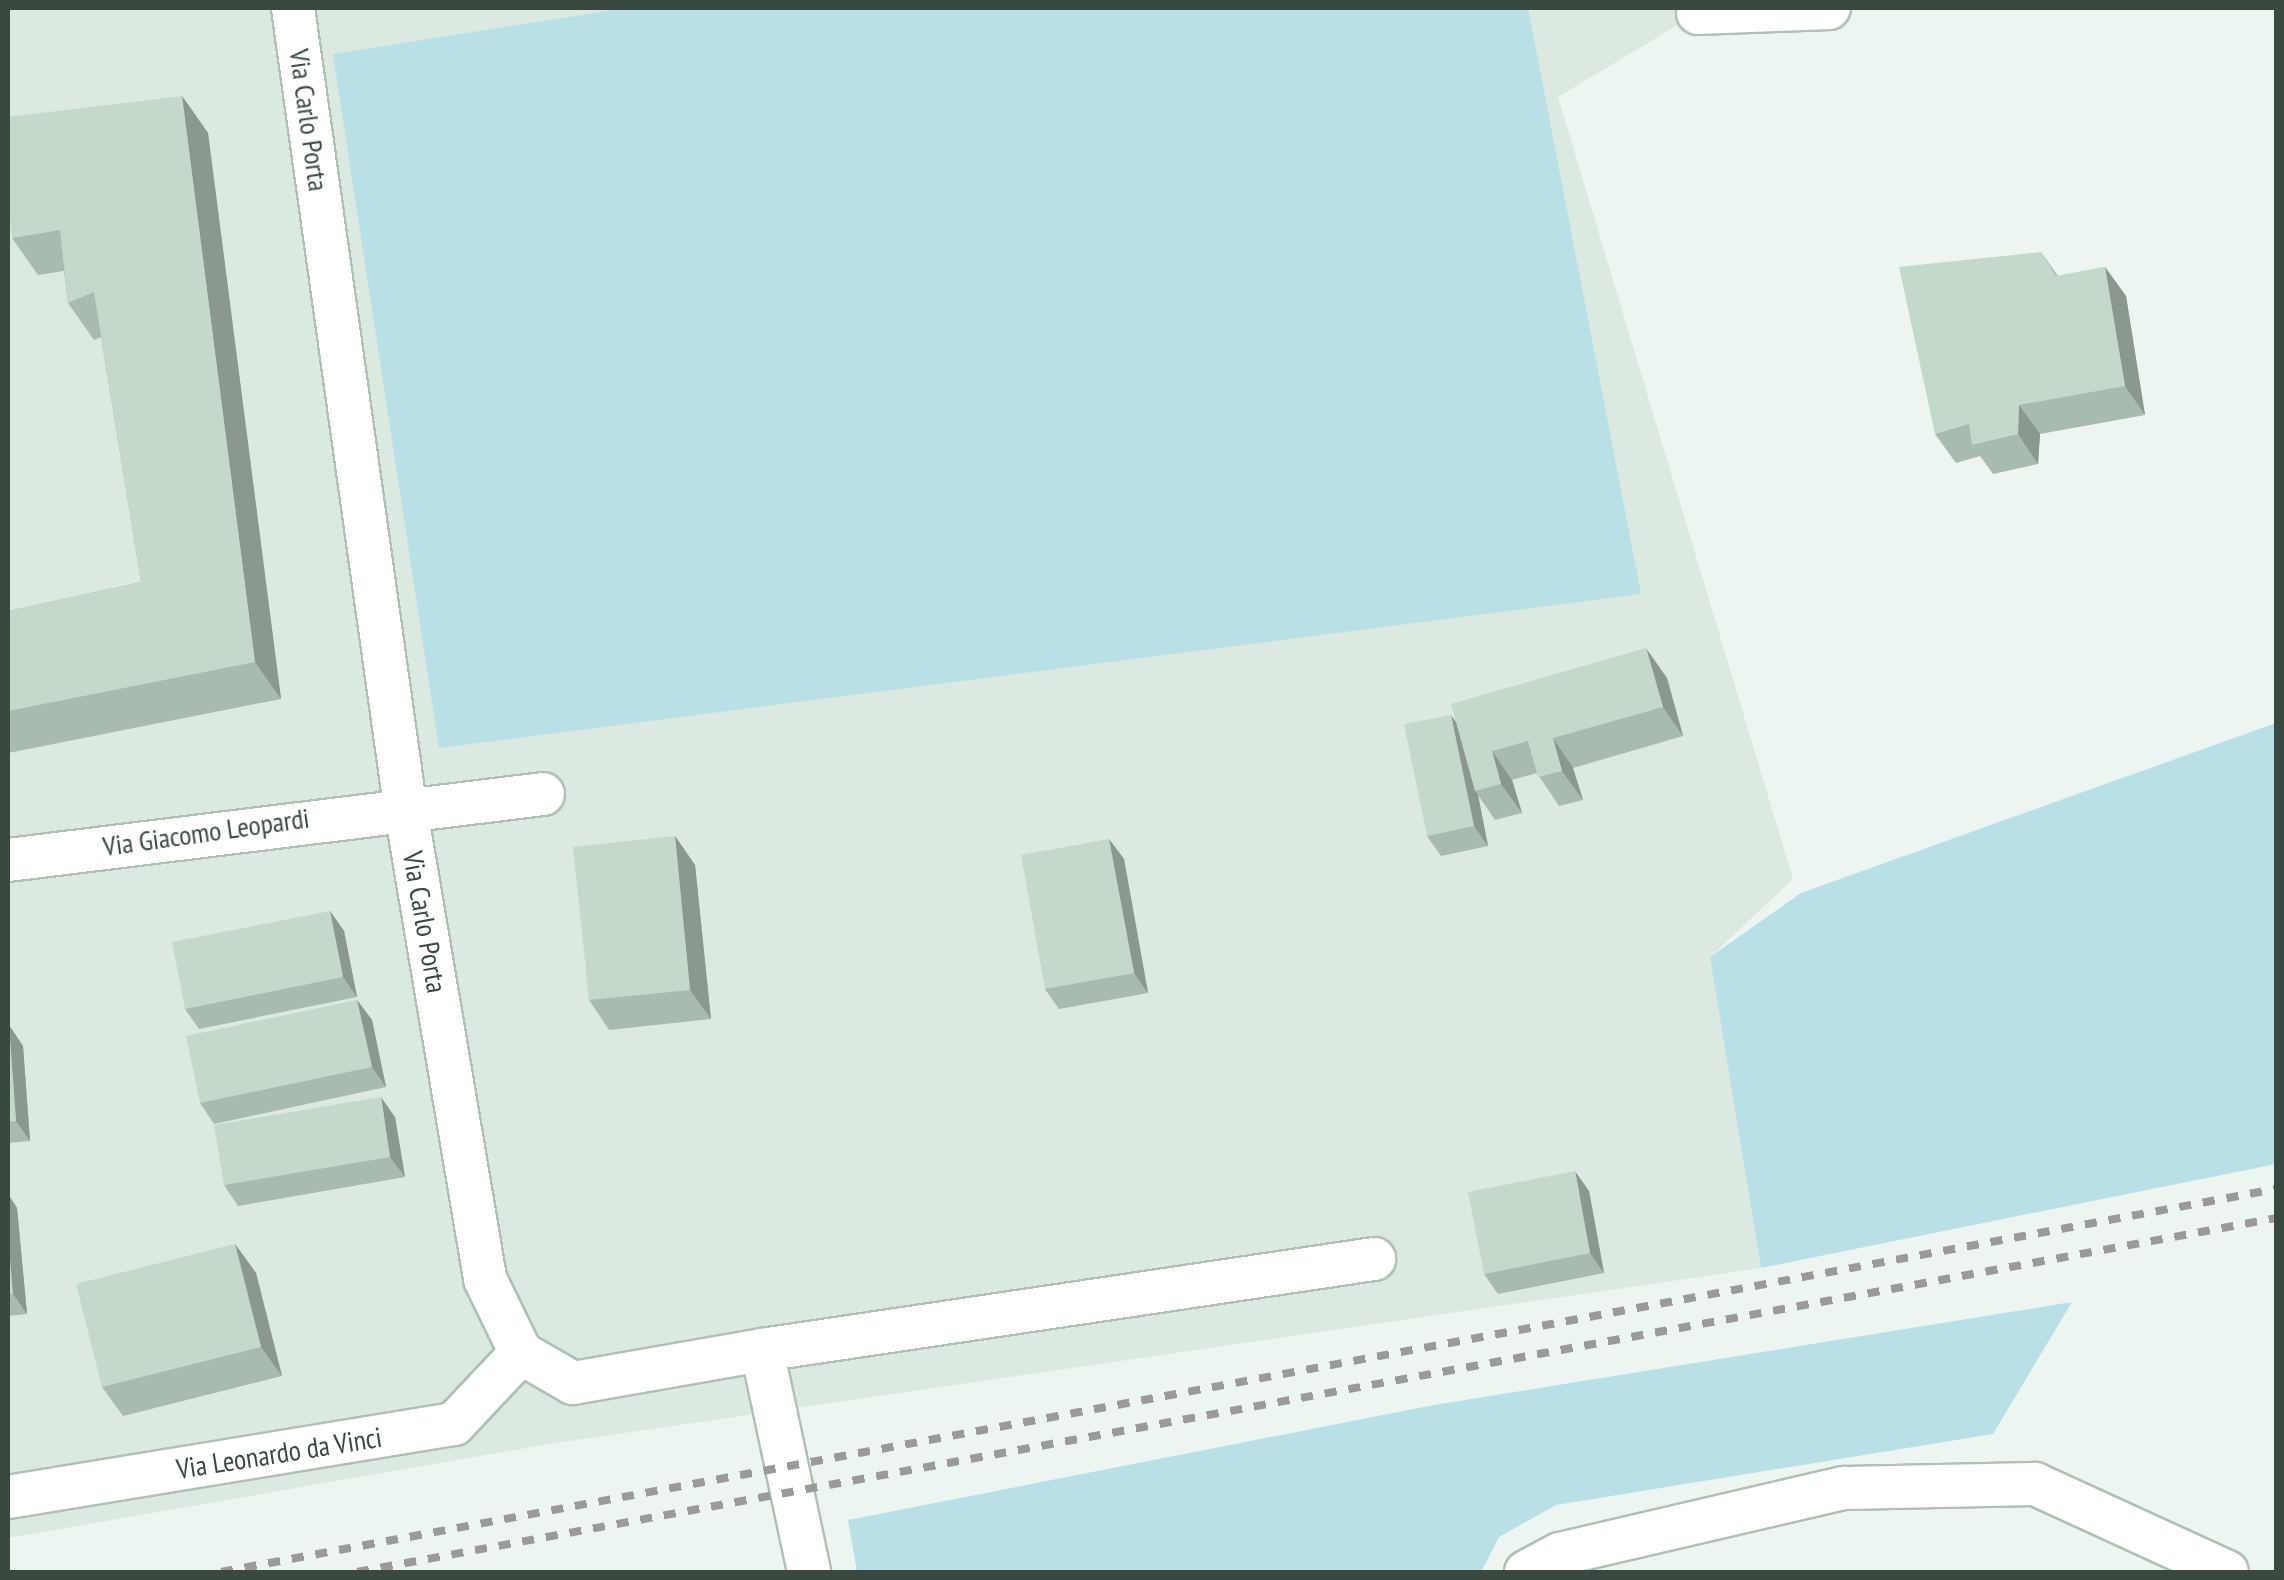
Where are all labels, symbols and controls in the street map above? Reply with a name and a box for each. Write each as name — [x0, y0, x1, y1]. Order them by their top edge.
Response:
street label: Via Carlo Porta — [282, 47, 336, 193]
street label: Via Giacomo Leopardi — [101, 801, 311, 863]
street label: Via Carlo Porta — [396, 849, 454, 995]
street label: Via Leonardo da Vinci — [174, 1420, 384, 1486]

